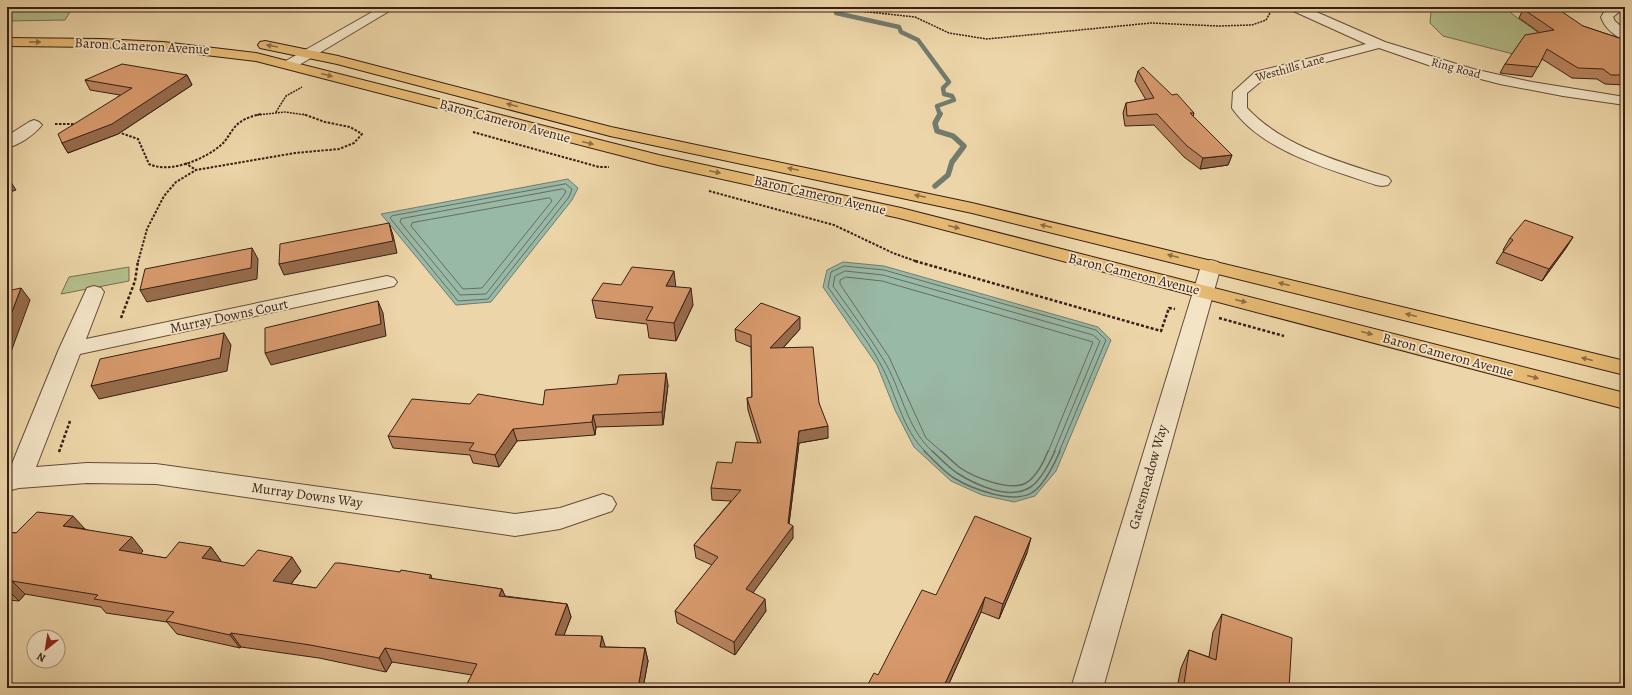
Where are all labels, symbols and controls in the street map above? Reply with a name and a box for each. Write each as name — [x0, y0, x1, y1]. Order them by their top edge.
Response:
street label: Baron Cameron Avenue — [74, 33, 210, 59]
one-way arrow — [29, 39, 42, 45]
one-way arrow — [266, 43, 278, 49]
street label: Westhills Lane — [1253, 51, 1326, 86]
street label: Ring Road — [1430, 54, 1483, 82]
one-way arrow — [321, 72, 333, 78]
street label: Baron Cameron Avenue — [437, 94, 573, 148]
one-way arrow — [506, 102, 518, 108]
one-way arrow — [582, 140, 595, 146]
one-way arrow — [786, 166, 799, 172]
one-way arrow — [709, 169, 721, 175]
street label: Baron Cameron Avenue — [752, 171, 888, 219]
one-way arrow — [914, 193, 926, 199]
one-way arrow — [1040, 222, 1053, 228]
one-way arrow — [948, 224, 960, 230]
street label: Baron Cameron Avenue — [1066, 248, 1202, 300]
one-way arrow — [1167, 253, 1179, 259]
one-way arrow — [1278, 281, 1290, 287]
street label: Murray Downs Court — [168, 294, 290, 338]
one-way arrow — [1235, 298, 1247, 304]
one-way arrow — [1404, 312, 1417, 318]
street label: Baron Cameron Avenue — [1380, 328, 1516, 382]
one-way arrow — [1360, 331, 1373, 337]
one-way arrow — [1581, 356, 1593, 362]
one-way arrow — [1527, 374, 1539, 380]
street label: Gatesmeadow Way — [1124, 422, 1172, 532]
street label: Murray Downs Way — [250, 478, 365, 512]
north arrow — [26, 629, 66, 669]
text: N — [34, 649, 48, 666]

